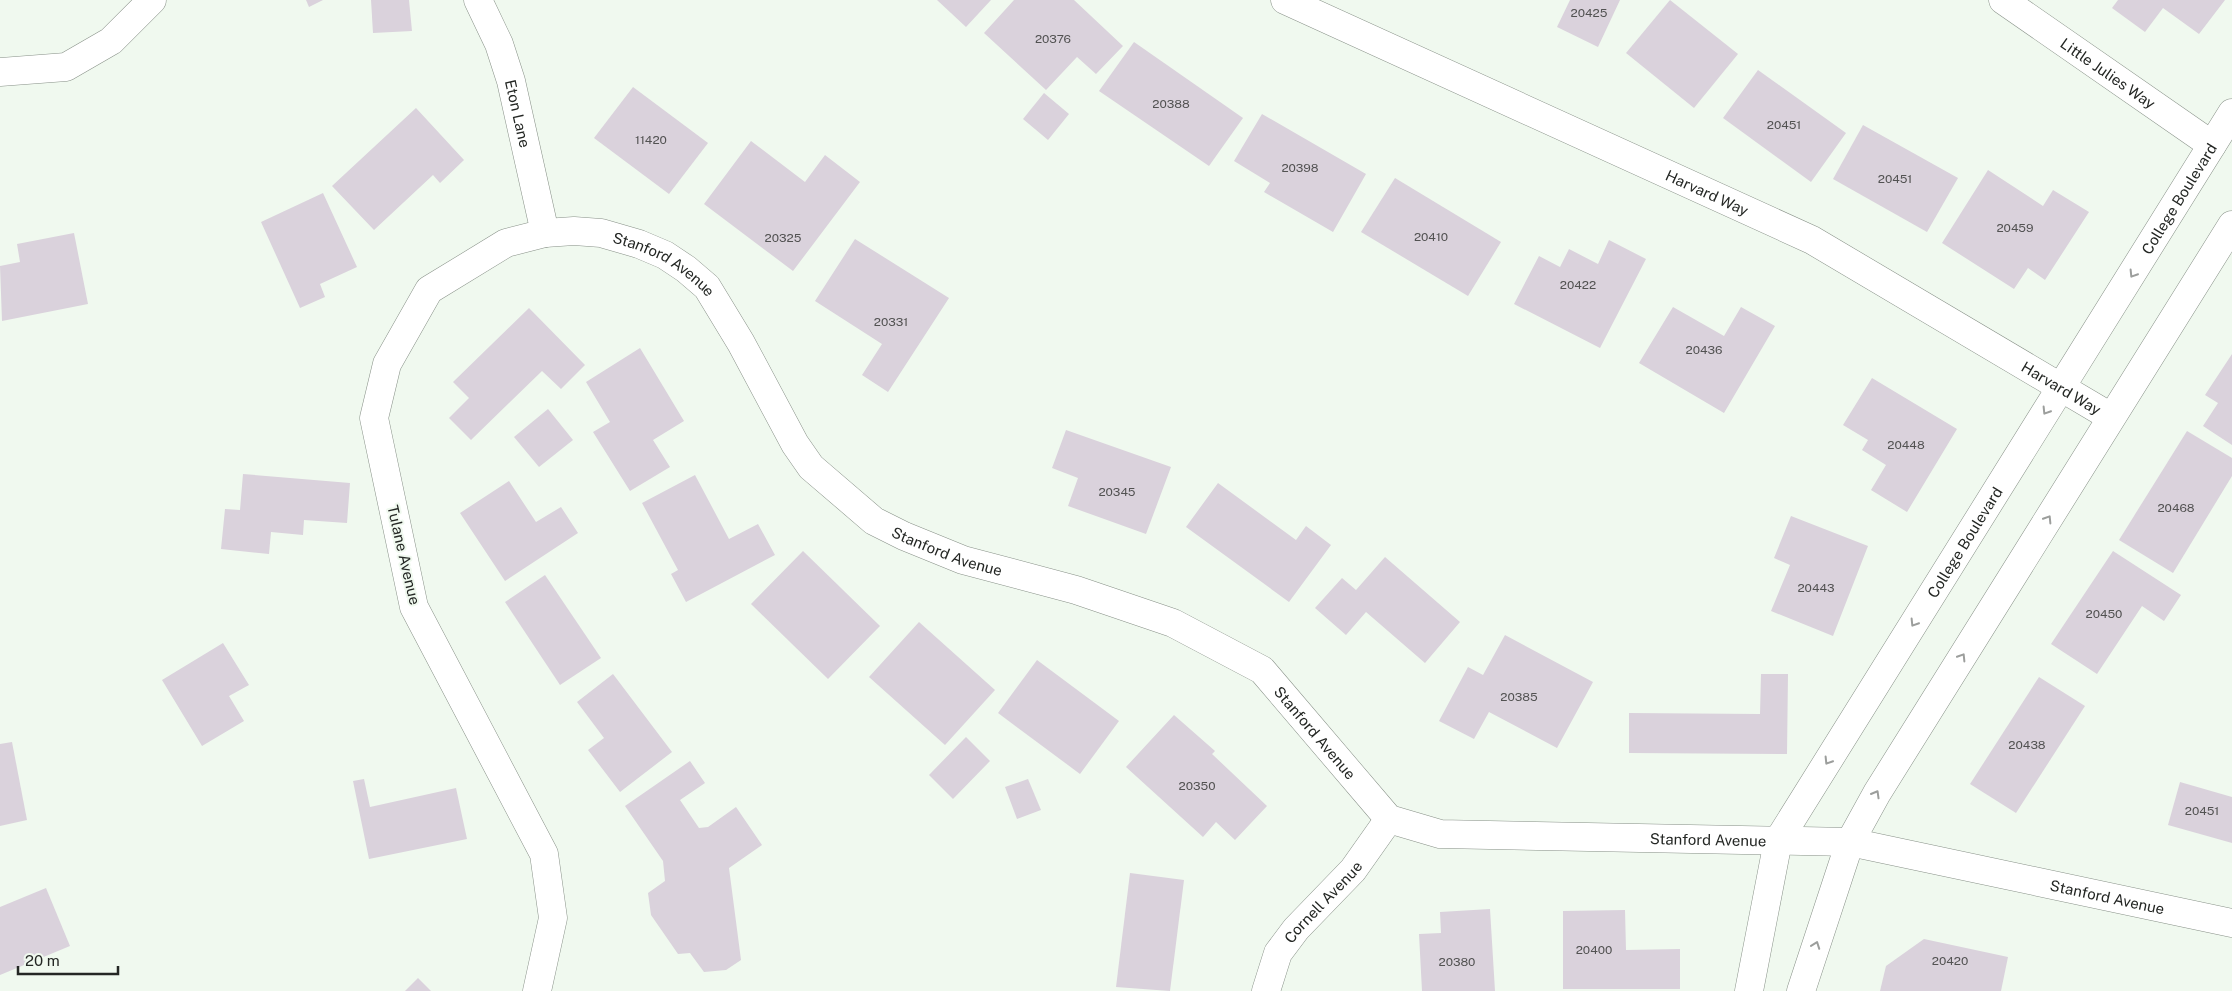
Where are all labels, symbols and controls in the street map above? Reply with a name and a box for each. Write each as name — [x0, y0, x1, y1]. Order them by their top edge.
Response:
house number: 20425 — [1571, 6, 1608, 20]
house number: 20376 — [1035, 32, 1071, 46]
street label: Little Julies Way — [2058, 34, 2159, 112]
street label: Eton Lane — [502, 78, 534, 149]
house number: 20388 — [1152, 97, 1190, 111]
house number: 20451 — [1767, 118, 1801, 132]
house number: 11420 — [635, 133, 667, 147]
street label: College Boulevard — [2138, 140, 2220, 257]
house number: 20398 — [1281, 161, 1319, 175]
street label: Harvard Way — [1663, 166, 1751, 219]
house number: 20451 — [1878, 172, 1912, 186]
house number: 20459 — [1996, 221, 2034, 235]
street label: Stanford Avenue — [611, 228, 719, 299]
house number: 20410 — [1414, 230, 1448, 244]
house number: 20325 — [765, 231, 802, 245]
one-way arrow — [2129, 268, 2139, 277]
house number: 20422 — [1560, 278, 1596, 292]
house number: 20331 — [874, 315, 908, 329]
house number: 20436 — [1686, 343, 1722, 357]
street label: Harvard Way — [2019, 358, 2104, 418]
one-way arrow — [2043, 406, 2053, 415]
house number: 20448 — [1887, 438, 1925, 452]
street label: College Boulevard — [1924, 484, 2005, 601]
house number: 20345 — [1098, 485, 1136, 499]
house number: 20468 — [2157, 501, 2195, 515]
street label: Tulane Avenue — [384, 503, 424, 607]
one-way arrow — [2041, 515, 2051, 524]
street label: Stanford Avenue — [889, 523, 1004, 579]
house number: 20443 — [1797, 581, 1835, 595]
house number: 20450 — [2086, 607, 2122, 621]
one-way arrow — [1911, 618, 1920, 627]
one-way arrow — [1955, 653, 1965, 662]
street label: Stanford Avenue — [1271, 683, 1360, 782]
house number: 20385 — [1500, 690, 1538, 704]
house number: 20438 — [2008, 738, 2046, 752]
one-way arrow — [1824, 756, 1834, 765]
house number: 20350 — [1178, 779, 1216, 793]
one-way arrow — [1869, 791, 1879, 800]
house number: 20451 — [2185, 804, 2219, 818]
street label: Stanford Avenue — [1650, 830, 1767, 849]
street label: Cornell Avenue — [1280, 858, 1365, 946]
street label: Stanford Avenue — [2049, 876, 2166, 917]
one-way arrow — [1810, 941, 1820, 950]
house number: 20400 — [1576, 943, 1612, 957]
scale bar — [18, 944, 118, 976]
text: 20 m — [25, 952, 60, 969]
house number: 20420 — [1932, 954, 1968, 968]
house number: 20380 — [1439, 955, 1475, 969]

